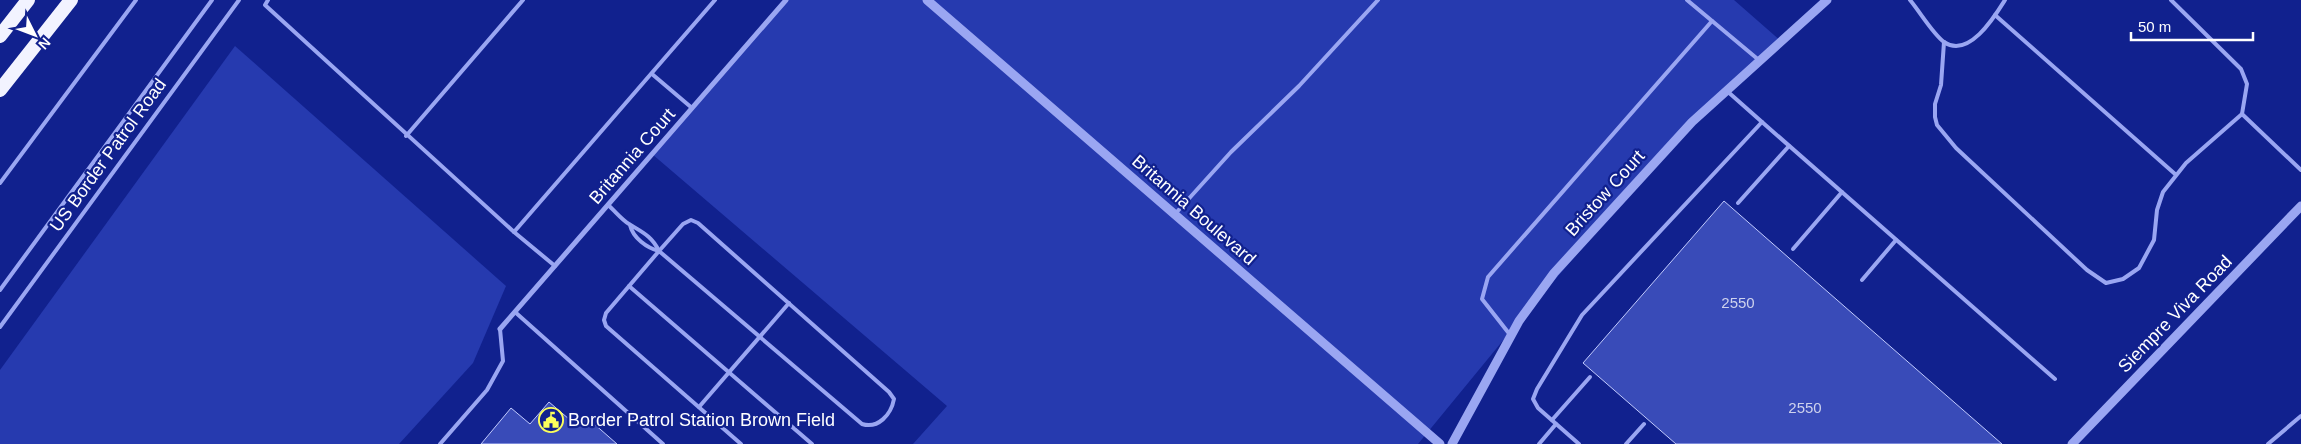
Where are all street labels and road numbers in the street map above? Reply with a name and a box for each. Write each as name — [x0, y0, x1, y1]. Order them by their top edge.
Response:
street label: US Border Patrol Road — [46, 75, 170, 235]
street label: Britannia Court — [585, 104, 679, 208]
street label: Bristow Court — [1561, 146, 1649, 240]
street label: Britannia Boulevard — [1128, 151, 1260, 269]
street label: Siempre Viva Road — [2114, 251, 2236, 377]

